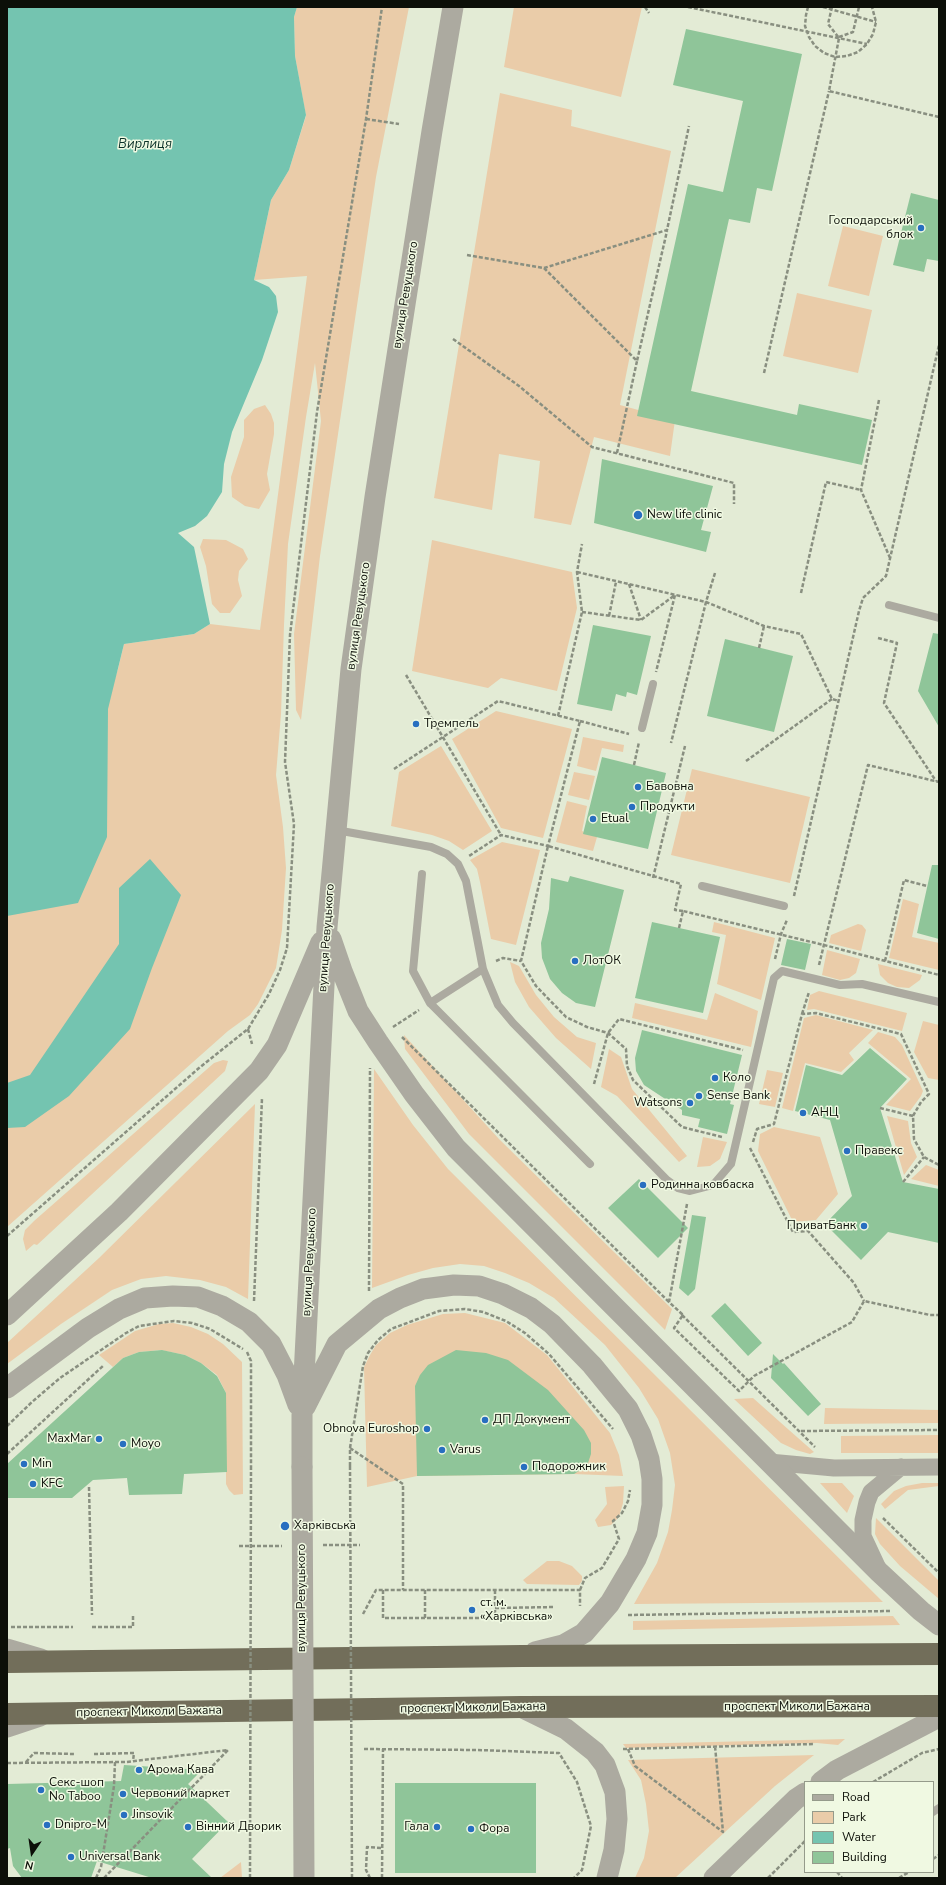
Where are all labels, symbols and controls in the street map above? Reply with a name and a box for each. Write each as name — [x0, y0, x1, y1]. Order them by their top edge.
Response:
water label: Вирлиця — [118, 137, 172, 153]
place label: Господарський блок — [829, 214, 913, 242]
marker: Господарський блок — [916, 223, 926, 233]
street label: вулиця Ревуцького — [390, 240, 422, 350]
place label: New life clinic — [647, 508, 722, 522]
marker: New life clinic — [632, 509, 644, 521]
street label: вулиця Ревуцького — [344, 561, 374, 671]
place label: Тремпель — [424, 717, 479, 731]
marker: Тремпель — [411, 719, 421, 729]
place label: Бавовна — [646, 780, 694, 794]
marker: Бавовна — [633, 782, 643, 792]
place label: Продукти — [640, 800, 695, 814]
marker: Продукти — [627, 802, 637, 812]
place label: Etual — [601, 812, 629, 826]
marker: Etual — [588, 814, 598, 824]
street label: вулиця Ревуцького — [316, 883, 338, 993]
place label: ЛотОК — [583, 954, 621, 968]
marker: ЛотОК — [570, 956, 580, 966]
place label: Коло — [723, 1071, 751, 1085]
marker: Коло — [710, 1073, 720, 1083]
place label: Sense Bank — [707, 1089, 770, 1103]
marker: Sense Bank — [694, 1091, 704, 1101]
place label: Watsons — [634, 1096, 682, 1110]
marker: Watsons — [685, 1098, 695, 1108]
place label: АНЦ — [811, 1106, 838, 1120]
marker: АНЦ — [798, 1108, 808, 1118]
place label: Правекс — [855, 1144, 903, 1158]
marker: Правекс — [842, 1146, 852, 1156]
place label: Родинна ковбаска — [651, 1178, 754, 1192]
marker: Родинна ковбаска — [638, 1180, 648, 1190]
street label: вулиця Ревуцького — [300, 1207, 320, 1317]
place label: ПриватБанк — [787, 1219, 856, 1233]
marker: ПриватБанк — [859, 1221, 869, 1231]
place label: ДП Документ — [493, 1413, 570, 1427]
marker: ДП Документ — [480, 1415, 490, 1425]
place label: Obnova Euroshop — [323, 1422, 419, 1436]
marker: Obnova Euroshop — [422, 1424, 432, 1434]
place label: MaxMar — [47, 1432, 91, 1446]
marker: MaxMar — [94, 1434, 104, 1444]
place label: Moyo — [131, 1437, 161, 1451]
marker: Moyo — [118, 1439, 128, 1449]
place label: Varus — [450, 1443, 481, 1457]
marker: Varus — [437, 1445, 447, 1455]
place label: Min — [32, 1457, 52, 1471]
marker: Min — [19, 1459, 29, 1469]
place label: Подорожник — [532, 1460, 605, 1474]
marker: Подорожник — [519, 1462, 529, 1472]
place label: KFC — [41, 1477, 63, 1491]
marker: KFC — [28, 1479, 38, 1489]
place label: Харківська — [294, 1519, 356, 1533]
marker: Харківська — [279, 1520, 291, 1532]
street label: вулиця Ревуцького — [295, 1544, 309, 1652]
place label: ст. м. «Харківська» — [480, 1596, 553, 1624]
marker: ст. м. «Харківська» — [467, 1605, 477, 1615]
street label: проспект Миколи Бажана — [400, 1700, 546, 1716]
street label: проспект Миколи Бажана — [724, 1700, 870, 1714]
street label: проспект Миколи Бажана — [76, 1704, 222, 1720]
place label: Арома Кава — [147, 1763, 214, 1777]
marker: Арома Кава — [134, 1765, 144, 1775]
place label: Секс-шоп No Taboo — [49, 1776, 104, 1804]
legend — [804, 1781, 934, 1873]
marker: Секс-шоп No Taboo — [36, 1785, 46, 1795]
place label: Червоний маркет — [131, 1787, 230, 1801]
marker: Червоний маркет — [118, 1789, 128, 1799]
text: Road — [842, 1789, 870, 1805]
place label: Jinsovik — [132, 1808, 173, 1822]
text: Park — [842, 1809, 866, 1825]
marker: Jinsovik — [119, 1810, 129, 1820]
place label: Dnipro-M — [55, 1818, 107, 1832]
marker: Dnipro-M — [42, 1820, 52, 1830]
place label: Вінний Дворик — [196, 1820, 281, 1834]
place label: Гала — [404, 1820, 429, 1834]
marker: Вінний Дворик — [183, 1822, 193, 1832]
marker: Гала — [432, 1822, 442, 1832]
place label: Фора — [479, 1822, 510, 1836]
marker: Фора — [466, 1824, 476, 1834]
text: Water — [842, 1829, 876, 1845]
north arrow — [12, 1833, 52, 1873]
text: Building — [842, 1849, 887, 1865]
place label: Universal Bank — [79, 1850, 160, 1864]
marker: Universal Bank — [66, 1852, 76, 1862]
text: N — [23, 1857, 35, 1873]

